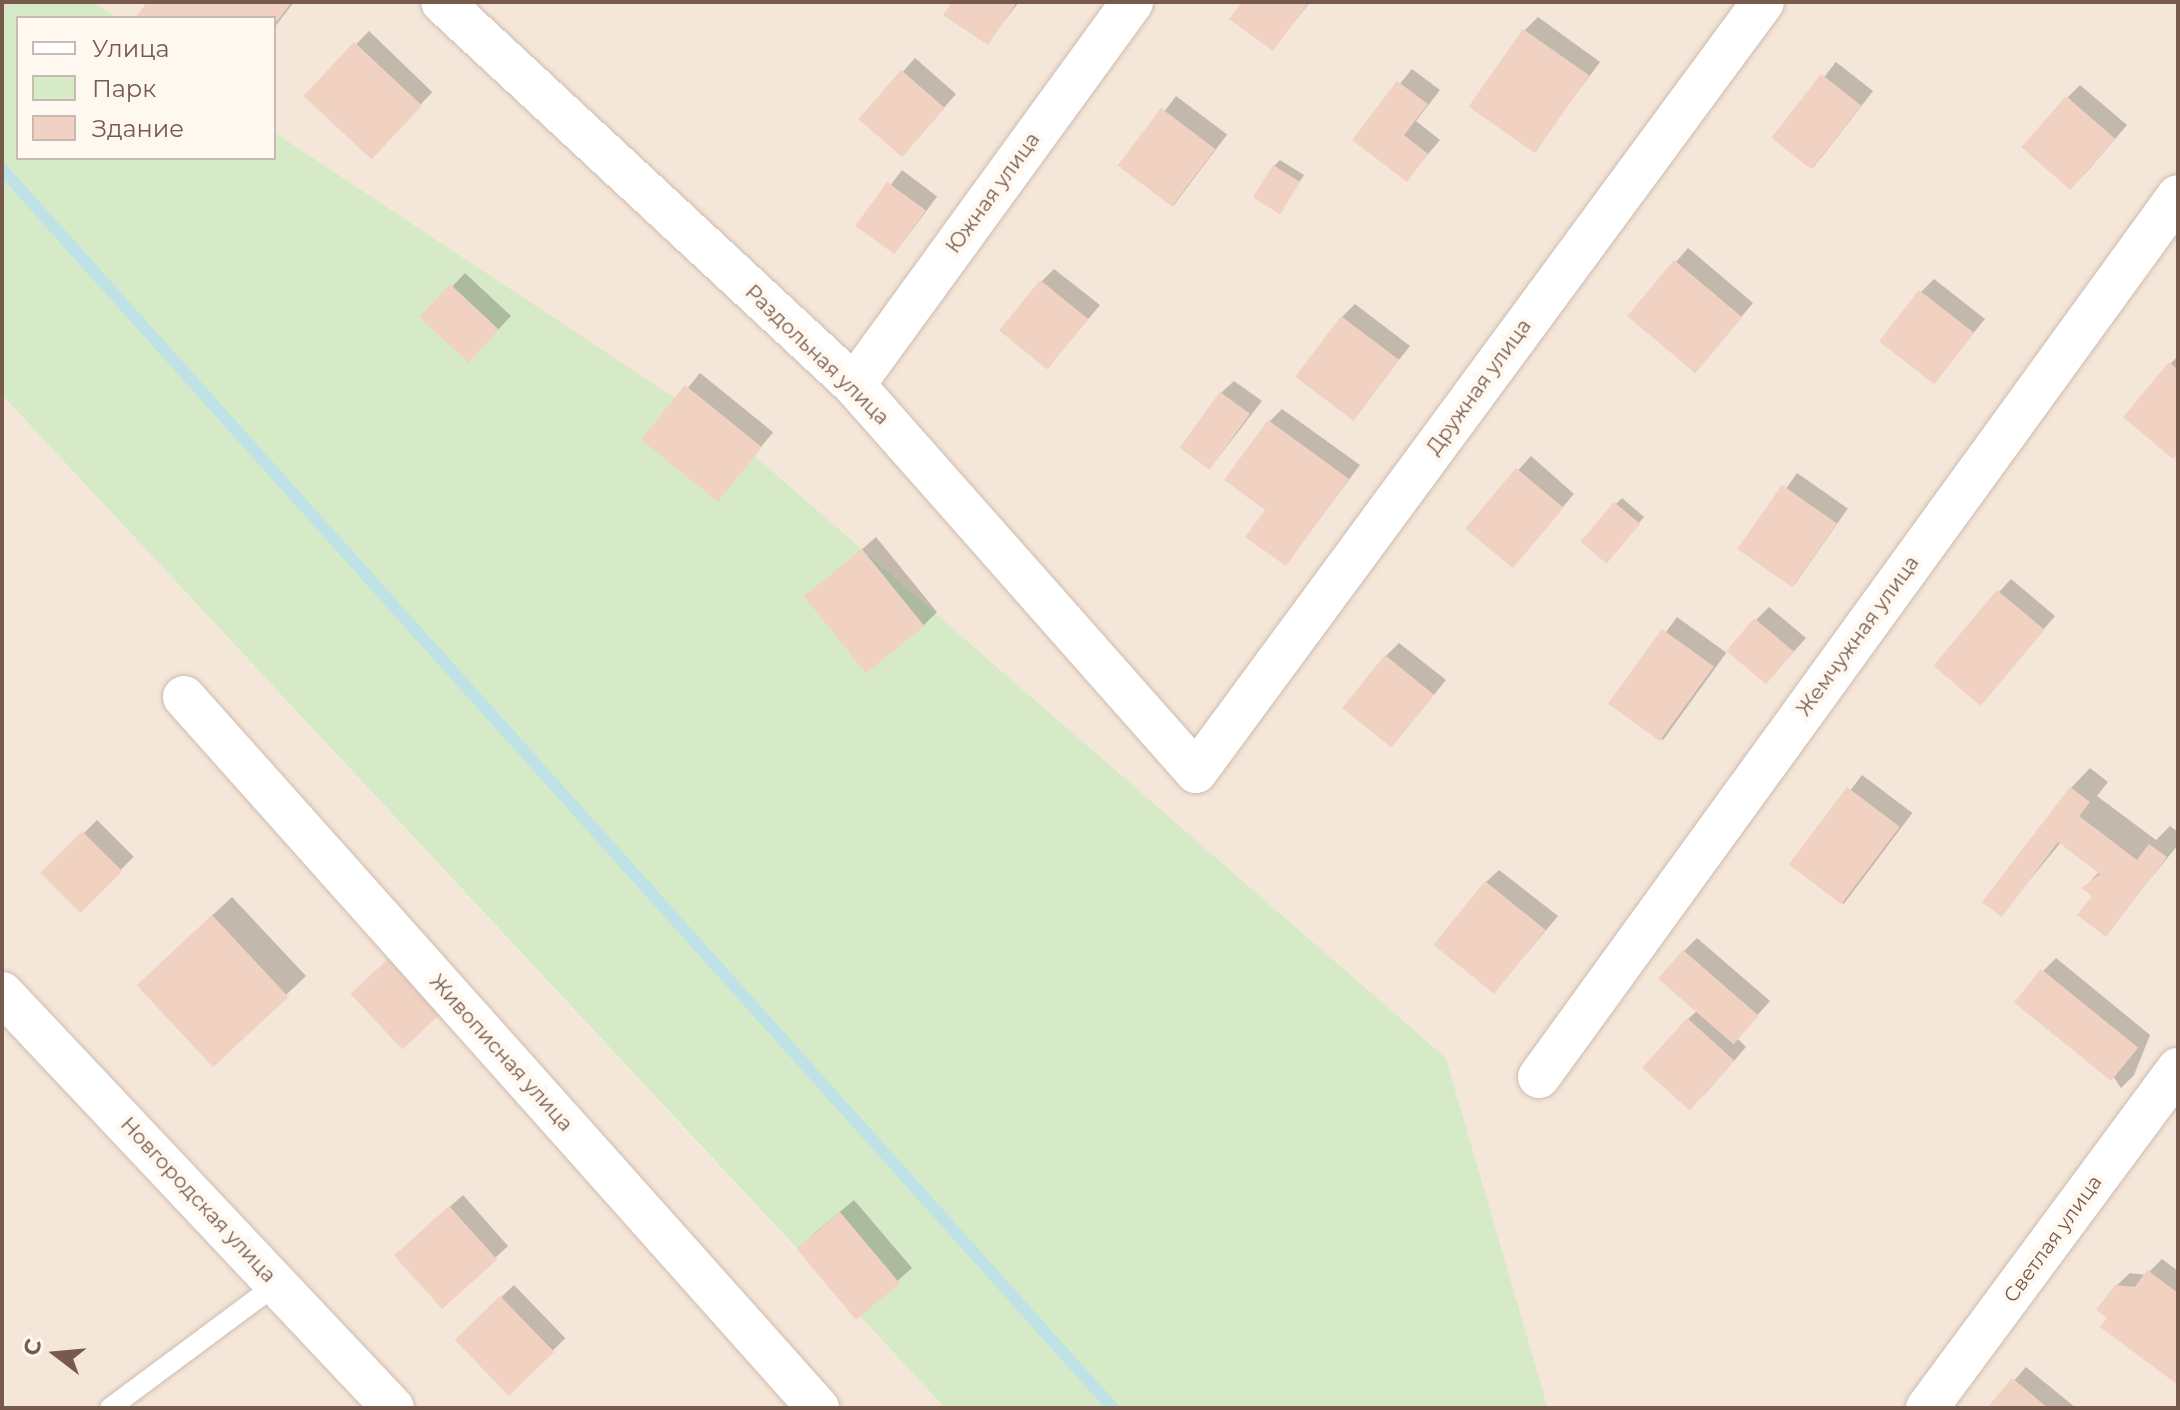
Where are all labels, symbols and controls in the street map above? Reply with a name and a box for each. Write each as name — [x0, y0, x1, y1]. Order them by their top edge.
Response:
legend — [16, 16, 276, 160]
text: Улица — [92, 34, 170, 63]
text: Парк — [92, 74, 156, 103]
text: Здание — [92, 114, 184, 143]
street label: Южная улица — [941, 128, 1045, 258]
street label: Раздольная улица — [740, 280, 894, 430]
street label: Дружная улица — [1422, 315, 1536, 459]
street label: Жемчужная улица — [1792, 551, 1924, 721]
street label: Живописная улица — [424, 970, 578, 1136]
street label: Новгородская улица — [115, 1113, 281, 1287]
street label: Светлая улица — [1999, 1171, 2107, 1307]
north arrow — [16, 1314, 96, 1394]
text: С — [17, 1336, 48, 1359]

